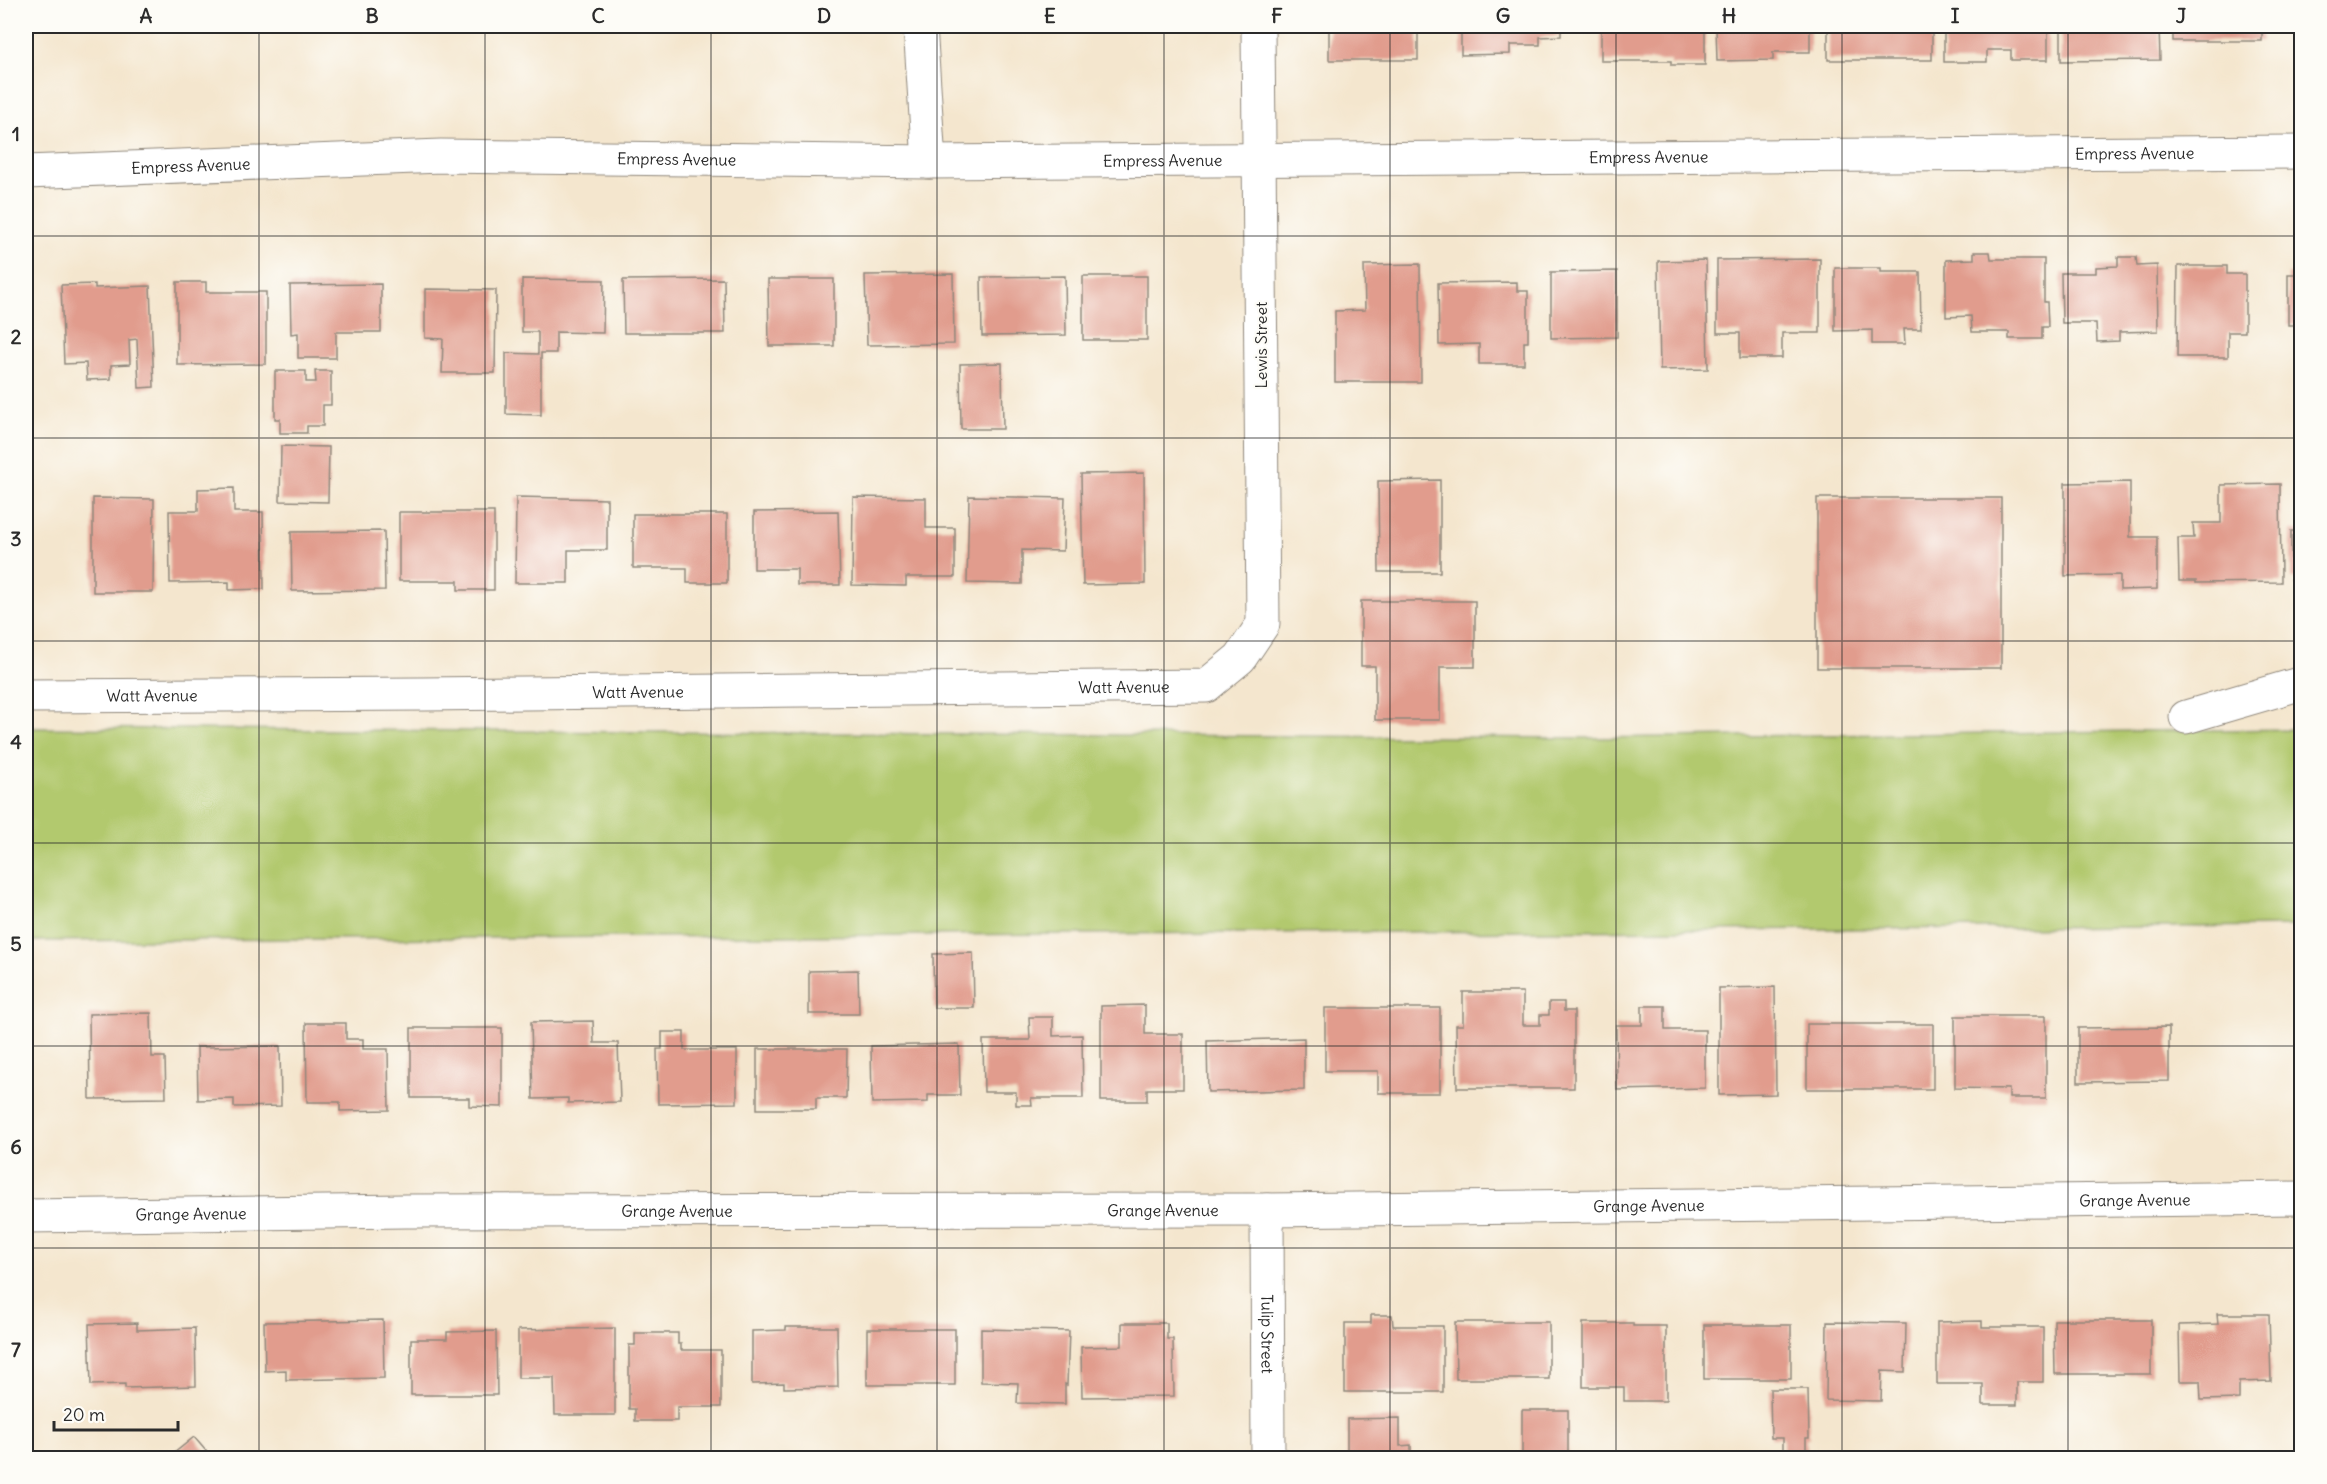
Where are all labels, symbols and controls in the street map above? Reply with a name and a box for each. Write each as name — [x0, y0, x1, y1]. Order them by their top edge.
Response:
text: A — [140, 3, 153, 28]
text: B — [365, 3, 379, 28]
text: C — [591, 3, 605, 28]
text: D — [817, 3, 831, 28]
text: E — [1044, 3, 1056, 28]
text: F — [1271, 3, 1283, 28]
text: G — [1496, 3, 1510, 28]
text: H — [1722, 3, 1736, 28]
text: I — [1951, 3, 1960, 28]
text: J — [2176, 3, 2187, 28]
text: 1 — [12, 121, 20, 146]
street label: Empress Avenue — [2075, 143, 2194, 164]
street label: Empress Avenue — [1589, 146, 1708, 167]
street label: Empress Avenue — [617, 148, 736, 170]
street label: Empress Avenue — [1103, 150, 1222, 171]
street label: Empress Avenue — [131, 153, 251, 178]
street label: Lewis Street — [1251, 301, 1271, 388]
text: 2 — [11, 324, 22, 349]
text: 3 — [10, 526, 22, 551]
street label: Watt Avenue — [1078, 676, 1170, 697]
street label: Watt Avenue — [592, 681, 684, 702]
street label: Watt Avenue — [106, 685, 198, 706]
text: 4 — [10, 729, 22, 754]
text: 5 — [10, 931, 22, 956]
text: 6 — [10, 1134, 22, 1159]
street label: Grange Avenue — [2079, 1189, 2191, 1211]
street label: Grange Avenue — [1593, 1195, 1705, 1216]
street label: Grange Avenue — [1107, 1200, 1219, 1220]
street label: Grange Avenue — [621, 1201, 733, 1221]
street label: Grange Avenue — [135, 1203, 247, 1225]
street label: Tulip Street — [1257, 1294, 1278, 1374]
text: 7 — [11, 1337, 21, 1362]
scale bar — [54, 1394, 178, 1432]
text: 20 m — [63, 1403, 105, 1426]

